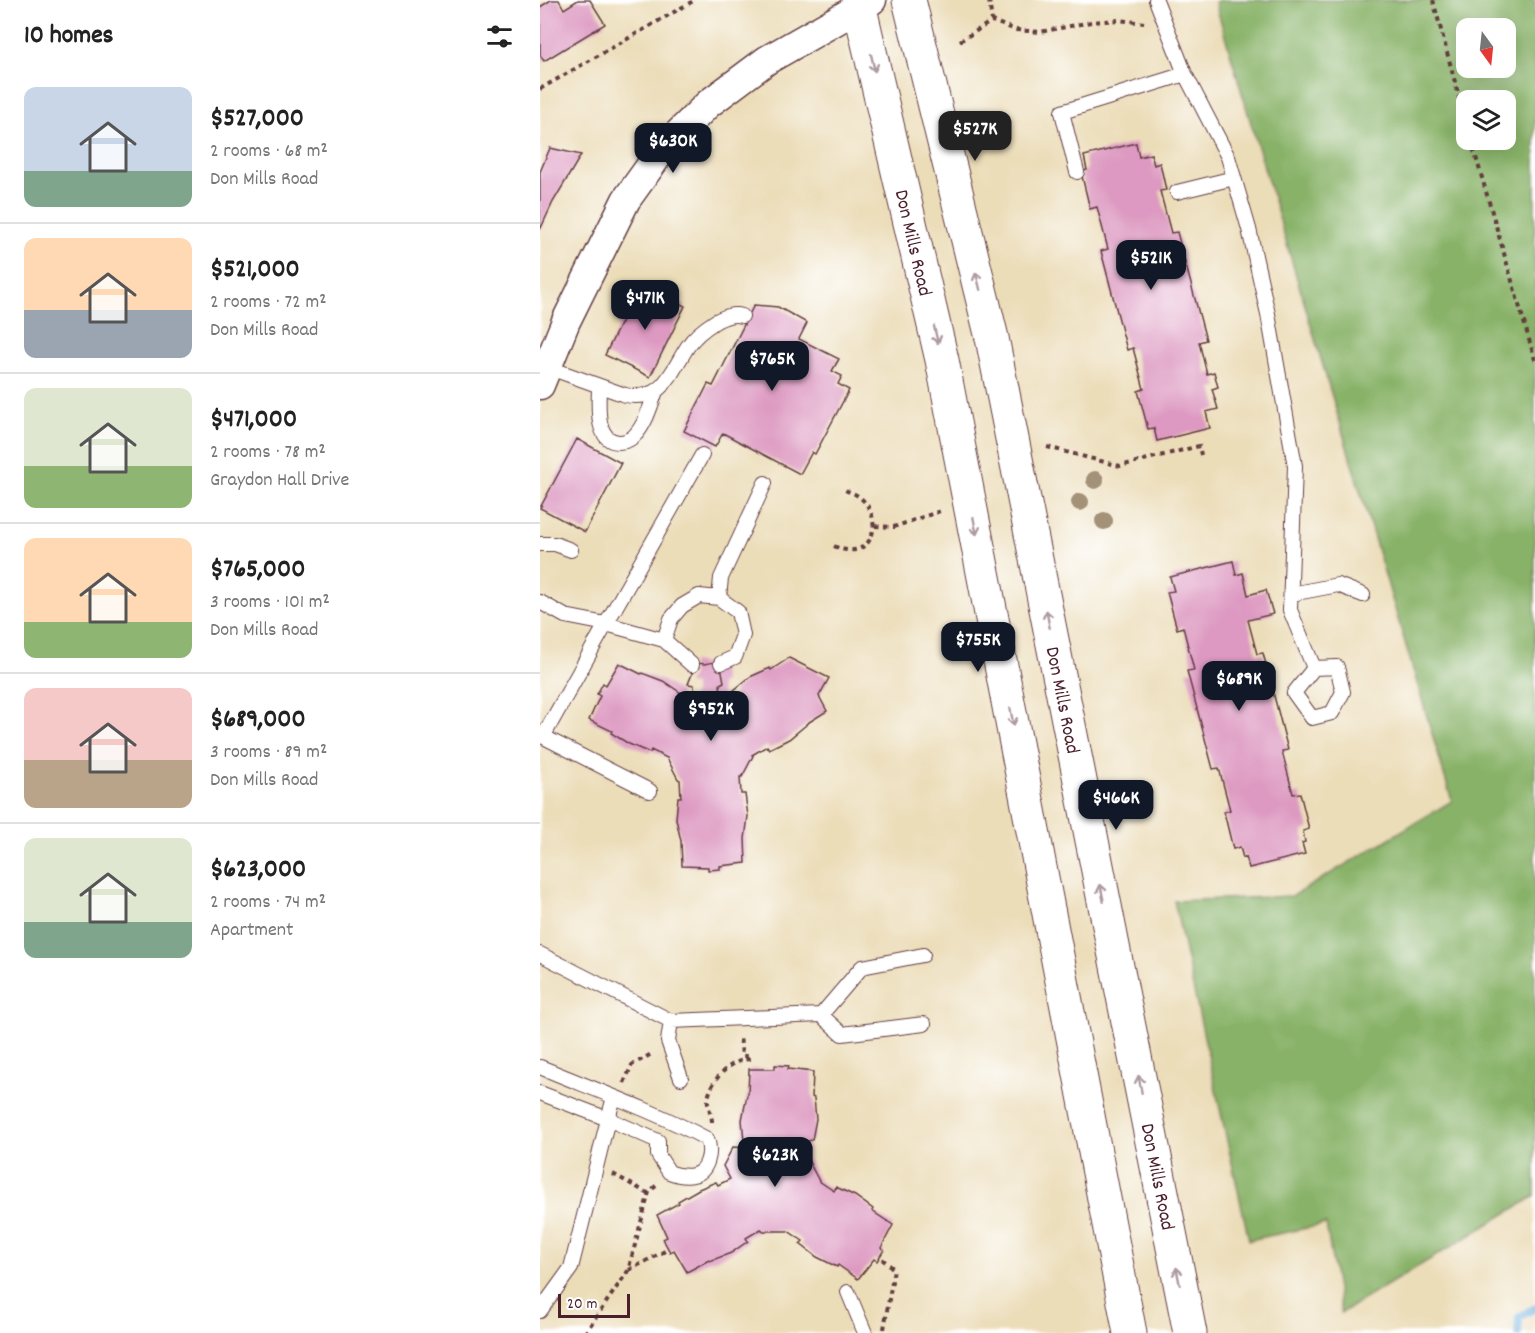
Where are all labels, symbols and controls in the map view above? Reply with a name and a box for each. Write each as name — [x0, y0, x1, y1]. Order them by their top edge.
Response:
text: 10 homes — [24, 18, 114, 55]
north arrow — [1456, 18, 1516, 78]
map controls — [1456, 18, 1516, 150]
icon: filters — [483, 20, 516, 53]
one-way arrow — [868, 53, 879, 72]
button: layers — [1456, 90, 1516, 150]
text: $527,000 — [210, 101, 304, 138]
icon: home — [72, 111, 144, 183]
pin: $527K — [933, 111, 1017, 162]
text: $527K — [952, 116, 998, 144]
pin: $630K — [631, 123, 715, 174]
text: $630K — [649, 128, 697, 156]
text: 2 rooms · 68 m² — [210, 138, 328, 166]
text: Don Mills Road — [210, 166, 318, 194]
street label: Don Mills Road — [886, 187, 938, 299]
pin: $521K — [1109, 240, 1193, 291]
text: $521K — [1130, 245, 1172, 273]
text: $521,000 — [210, 252, 300, 289]
icon: home — [72, 262, 144, 334]
one-way arrow — [971, 272, 983, 291]
pin: $471K — [603, 280, 687, 331]
text: $471K — [625, 285, 665, 313]
text: 2 rooms · 72 m² — [210, 289, 326, 317]
text: Don Mills Road — [210, 317, 318, 345]
one-way arrow — [931, 325, 943, 344]
pin: $765K — [730, 341, 814, 392]
text: $765K — [749, 346, 795, 374]
text: $471,000 — [210, 402, 297, 439]
icon: home — [72, 412, 144, 484]
text: 2 rooms · 78 m² — [210, 439, 326, 467]
text: Graydon Hall Drive — [210, 467, 349, 495]
one-way arrow — [970, 516, 981, 535]
text: $765,000 — [210, 552, 305, 589]
icon: home — [72, 562, 144, 634]
text: 3 rooms · 101 m² — [210, 589, 330, 617]
one-way arrow — [1042, 610, 1053, 630]
text: Don Mills Road — [210, 617, 318, 645]
pin: $755K — [936, 622, 1020, 673]
text: $755K — [955, 627, 1001, 655]
street label: Don Mills Road — [1037, 645, 1085, 756]
pin: $689K — [1197, 661, 1281, 712]
text: $689K — [1216, 666, 1262, 694]
pin: $952K — [669, 691, 753, 742]
text: $952K — [688, 696, 734, 724]
text: $689,000 — [210, 702, 306, 739]
one-way arrow — [1007, 707, 1018, 727]
icon: home — [72, 712, 144, 784]
text: 3 rooms · 89 m² — [210, 739, 327, 767]
text: Don Mills Road — [210, 767, 318, 795]
pin: $466K — [1074, 780, 1158, 831]
text: $466K — [1092, 785, 1140, 813]
text: $623,000 — [210, 852, 306, 889]
icon: home — [72, 862, 144, 934]
one-way arrow — [1096, 884, 1107, 903]
text: 2 rooms · 74 m² — [210, 889, 326, 917]
text: Apartment — [210, 917, 293, 945]
one-way arrow — [1134, 1075, 1145, 1095]
street label: Don Mills Road — [1132, 1121, 1180, 1233]
pin: $623K — [733, 1137, 817, 1188]
text: $623K — [752, 1142, 798, 1170]
one-way arrow — [1172, 1266, 1183, 1286]
scale bar — [558, 1291, 630, 1318]
text: 20 m — [567, 1293, 597, 1316]

